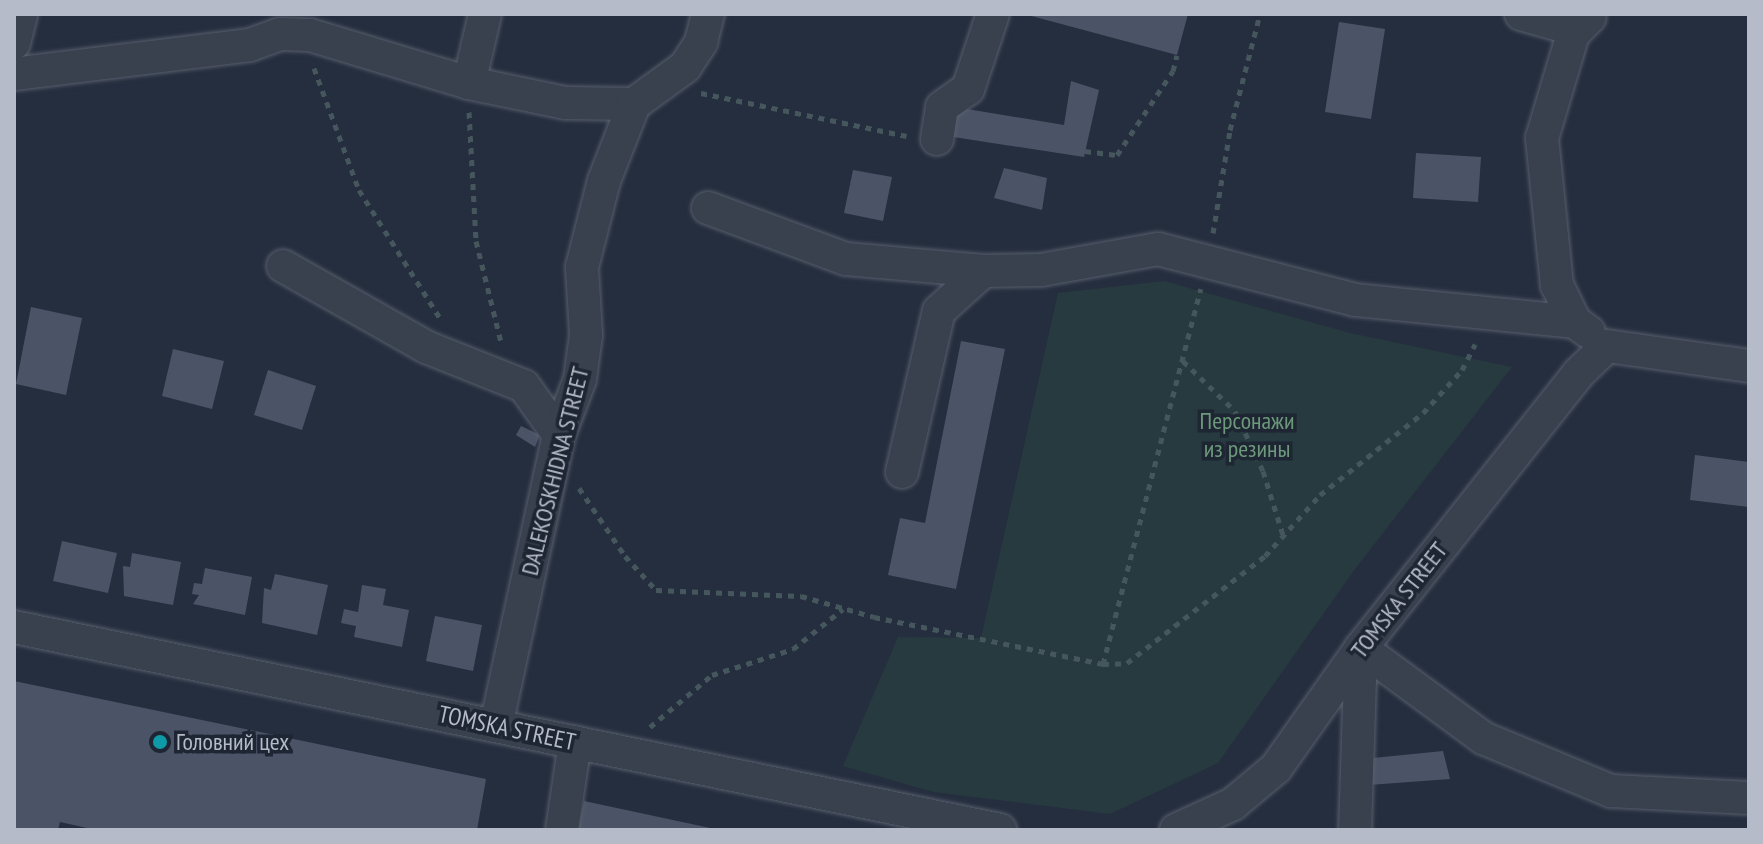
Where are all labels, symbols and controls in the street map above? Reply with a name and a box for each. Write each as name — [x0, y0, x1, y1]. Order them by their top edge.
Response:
street label: DALEKOSKHIDNA STREET — [515, 363, 595, 579]
park label: Персонажи из резины — [1200, 407, 1294, 463]
street label: TOMSKA STREET — [1345, 536, 1453, 664]
street label: TOMSKA STREET — [435, 699, 579, 757]
place label: Головний цех — [176, 728, 289, 756]
marker: Головний цех — [151, 733, 169, 751]

